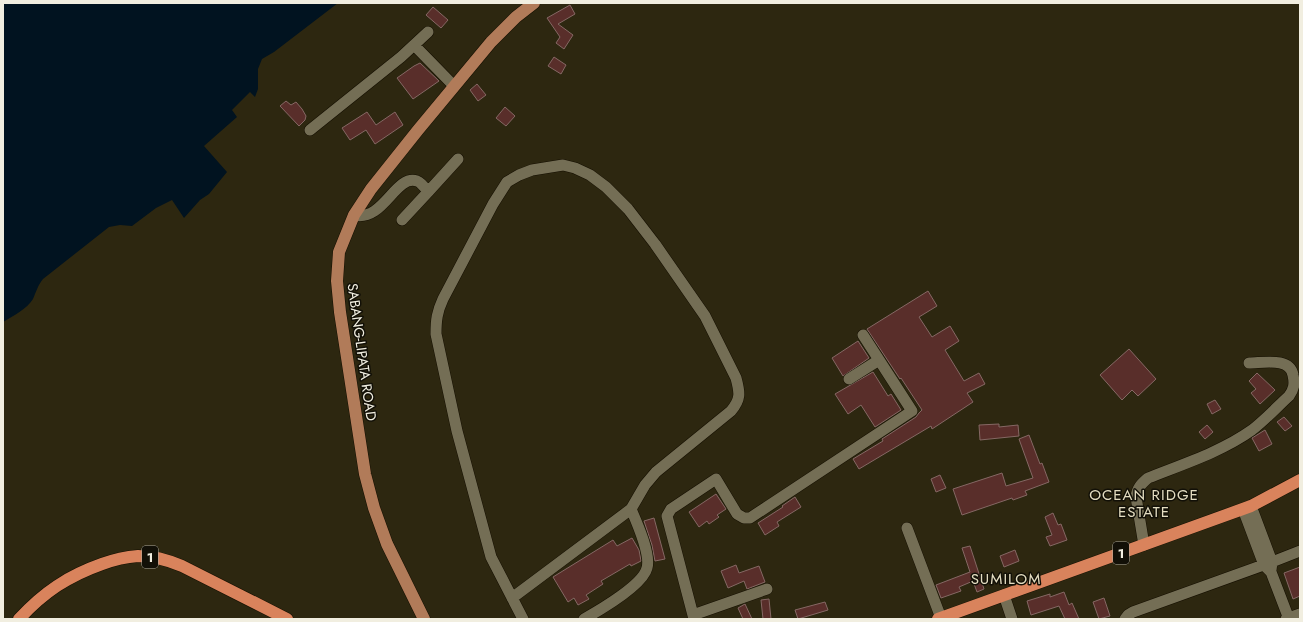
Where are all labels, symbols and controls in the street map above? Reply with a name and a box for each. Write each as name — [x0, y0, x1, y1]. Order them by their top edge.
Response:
street label: SABANG-LIPATA ROAD — [342, 282, 382, 422]
district label: OCEAN RIDGE ESTATE — [1089, 484, 1199, 523]
road number: 1 — [1113, 542, 1129, 564]
road number: 1 — [142, 546, 158, 568]
district label: SUMILOM — [971, 568, 1041, 590]

